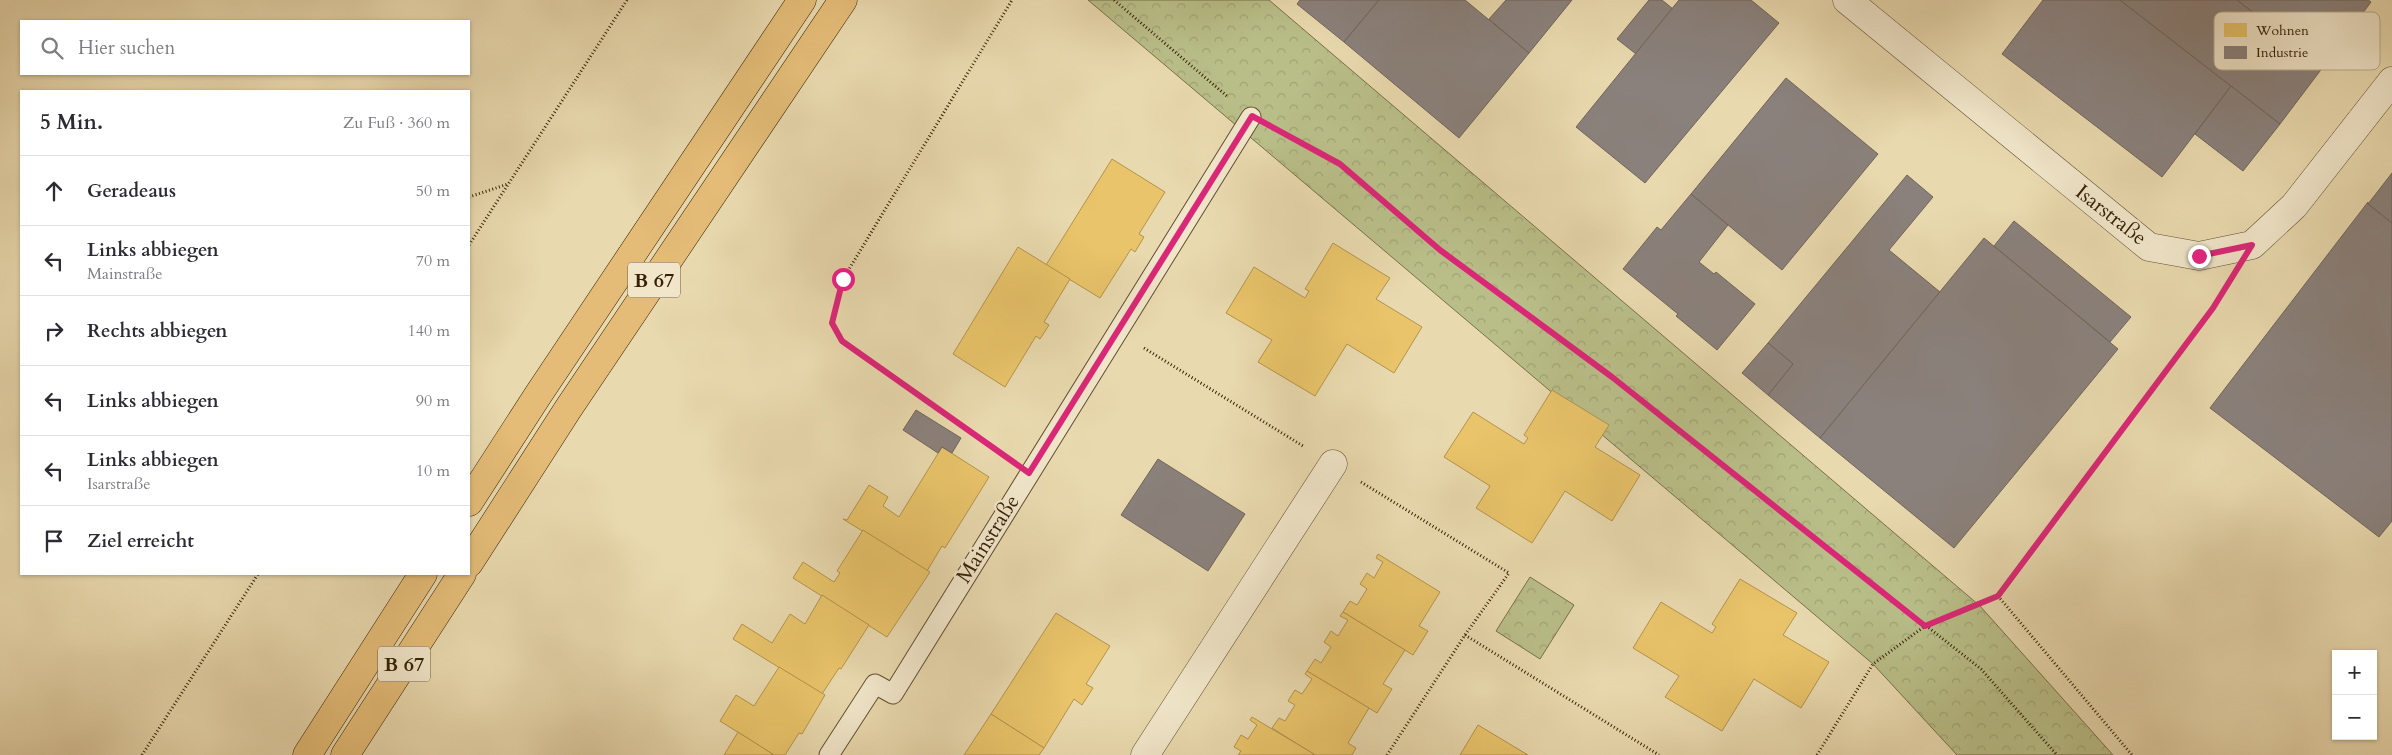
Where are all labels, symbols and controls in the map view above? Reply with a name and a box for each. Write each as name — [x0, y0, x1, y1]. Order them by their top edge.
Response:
legend — [2214, 12, 2380, 70]
search box — [20, 20, 470, 75]
text: Wohnen — [2255, 21, 2309, 40]
icon: search — [38, 34, 66, 62]
text: Hier suchen — [78, 35, 175, 61]
text: Industrie — [2256, 43, 2308, 62]
text: 5 Min. — [40, 108, 103, 137]
text: Zu Fuß · 360 m — [343, 112, 450, 134]
icon: ahead — [40, 177, 68, 205]
text: Geradeaus — [87, 178, 176, 204]
street label: Isarstraße — [2069, 178, 2153, 252]
text: 50 m — [416, 180, 450, 202]
text: Links abbiegen — [87, 237, 219, 263]
route end — [2188, 245, 2211, 268]
icon: left — [40, 247, 68, 275]
text: 70 m — [416, 250, 450, 272]
road number: B 67 — [628, 262, 680, 298]
text: Mainstraße — [87, 263, 163, 285]
route start — [832, 268, 855, 291]
icon: right — [40, 317, 68, 345]
text: Rechts abbiegen — [87, 318, 228, 344]
text: 140 m — [408, 320, 450, 342]
icon: left — [40, 387, 68, 415]
text: Links abbiegen — [87, 388, 219, 414]
text: 90 m — [416, 390, 450, 412]
text: Links abbiegen — [87, 447, 219, 473]
icon: left — [40, 457, 68, 485]
text: 10 m — [416, 460, 450, 482]
text: Isarstraße — [87, 473, 151, 495]
street label: Mainstraße — [949, 489, 1027, 589]
icon: arrive — [40, 527, 68, 555]
text: Ziel erreicht — [87, 528, 194, 554]
road number: B 67 — [378, 646, 430, 682]
map controls — [2332, 650, 2377, 740]
button: + — [2332, 650, 2377, 695]
button: − — [2332, 695, 2377, 740]

